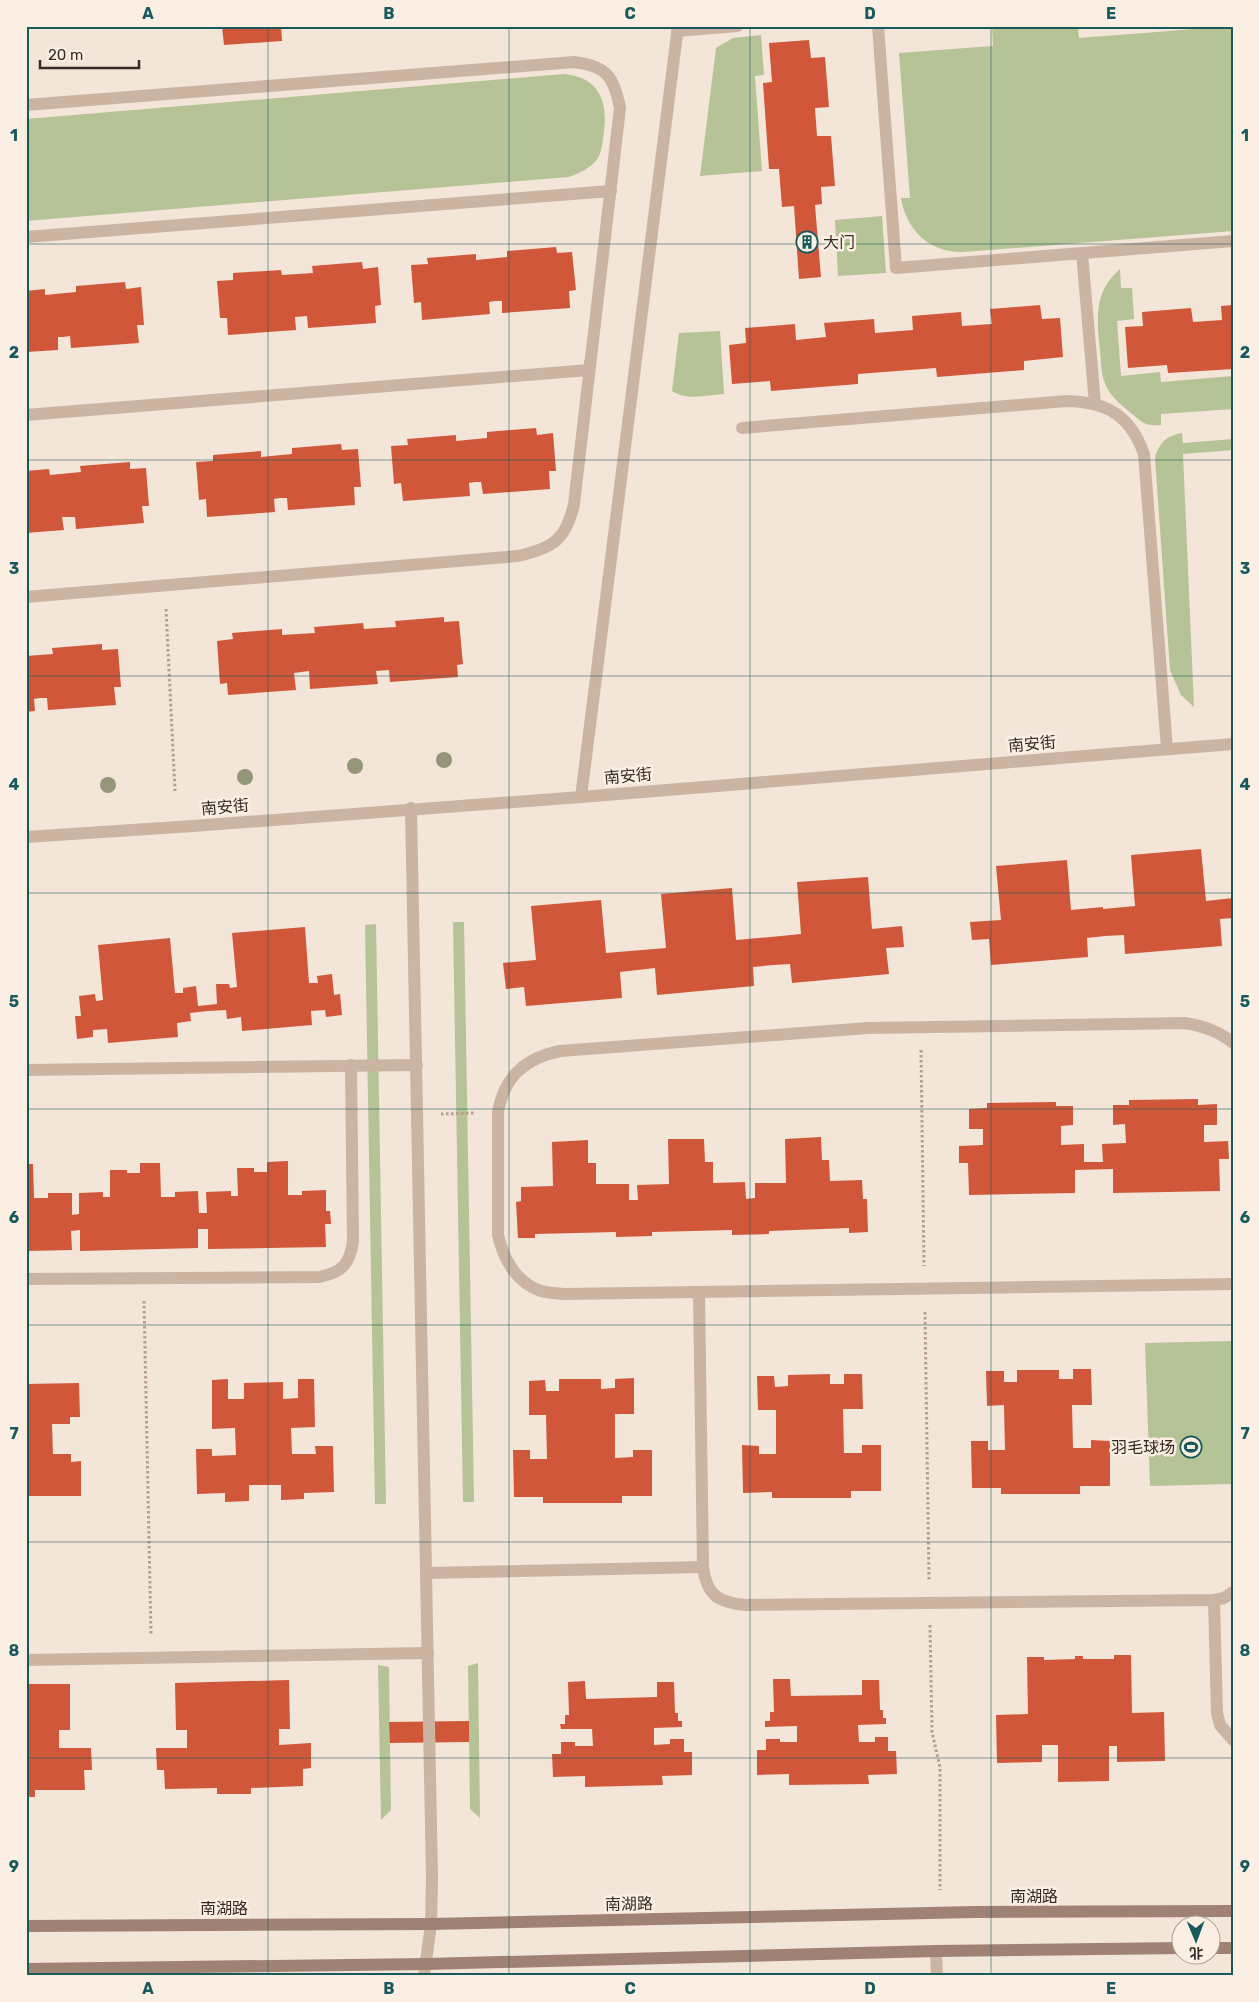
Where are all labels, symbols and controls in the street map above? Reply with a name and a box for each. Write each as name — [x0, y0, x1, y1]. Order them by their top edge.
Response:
text: A — [142, 4, 154, 23]
text: B — [383, 4, 395, 23]
text: C — [624, 4, 636, 23]
text: D — [864, 4, 876, 23]
text: E — [1106, 4, 1116, 23]
scale bar — [40, 38, 139, 70]
text: 20 m — [48, 46, 83, 64]
text: 1 — [10, 126, 18, 145]
text: 1 — [1241, 126, 1249, 145]
building icon: 大门 — [795, 230, 819, 254]
place label: 大门 — [823, 233, 855, 252]
text: 2 — [9, 343, 19, 362]
text: 2 — [1240, 343, 1250, 362]
text: 3 — [9, 559, 19, 578]
text: 3 — [1240, 559, 1250, 578]
street label: 南安街 — [1007, 732, 1057, 756]
street label: 南安街 — [603, 764, 653, 788]
text: 4 — [9, 775, 20, 794]
text: 4 — [1240, 775, 1251, 794]
street label: 南安街 — [200, 795, 250, 819]
text: 5 — [9, 992, 19, 1011]
text: 5 — [1240, 992, 1250, 1011]
text: 6 — [9, 1208, 19, 1227]
text: 6 — [1240, 1208, 1250, 1227]
text: 7 — [9, 1424, 19, 1443]
text: 7 — [1240, 1424, 1250, 1443]
sports icon: 羽毛球场 — [1179, 1435, 1203, 1459]
place label: 羽毛球场 — [1111, 1438, 1175, 1457]
text: 8 — [9, 1641, 20, 1660]
text: 8 — [1240, 1641, 1251, 1660]
text: 9 — [9, 1857, 19, 1876]
text: 9 — [1240, 1857, 1250, 1876]
street label: 南湖路 — [1010, 1887, 1058, 1906]
street label: 南湖路 — [605, 1894, 653, 1914]
street label: 南湖路 — [200, 1899, 248, 1918]
north arrow — [1172, 1914, 1222, 1964]
text: 北 — [1189, 1944, 1203, 1961]
text: A — [142, 1979, 154, 1998]
text: B — [383, 1979, 395, 1998]
text: C — [624, 1979, 636, 1998]
text: D — [864, 1979, 876, 1998]
text: E — [1106, 1979, 1116, 1998]

